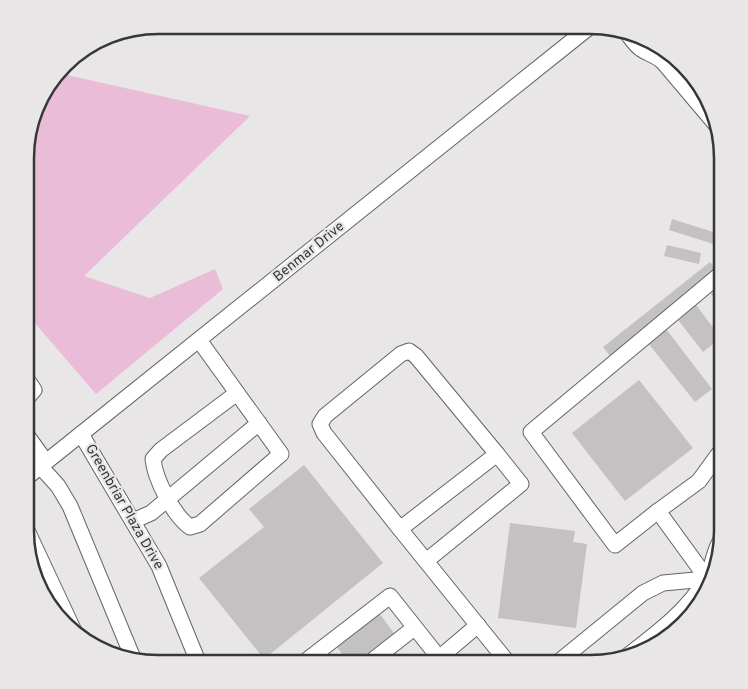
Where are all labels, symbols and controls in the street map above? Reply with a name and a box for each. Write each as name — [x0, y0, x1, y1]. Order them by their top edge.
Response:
street label: Benmar Drive — [270, 218, 348, 286]
street label: Greenbriar Plaza Drive — [81, 441, 167, 573]

